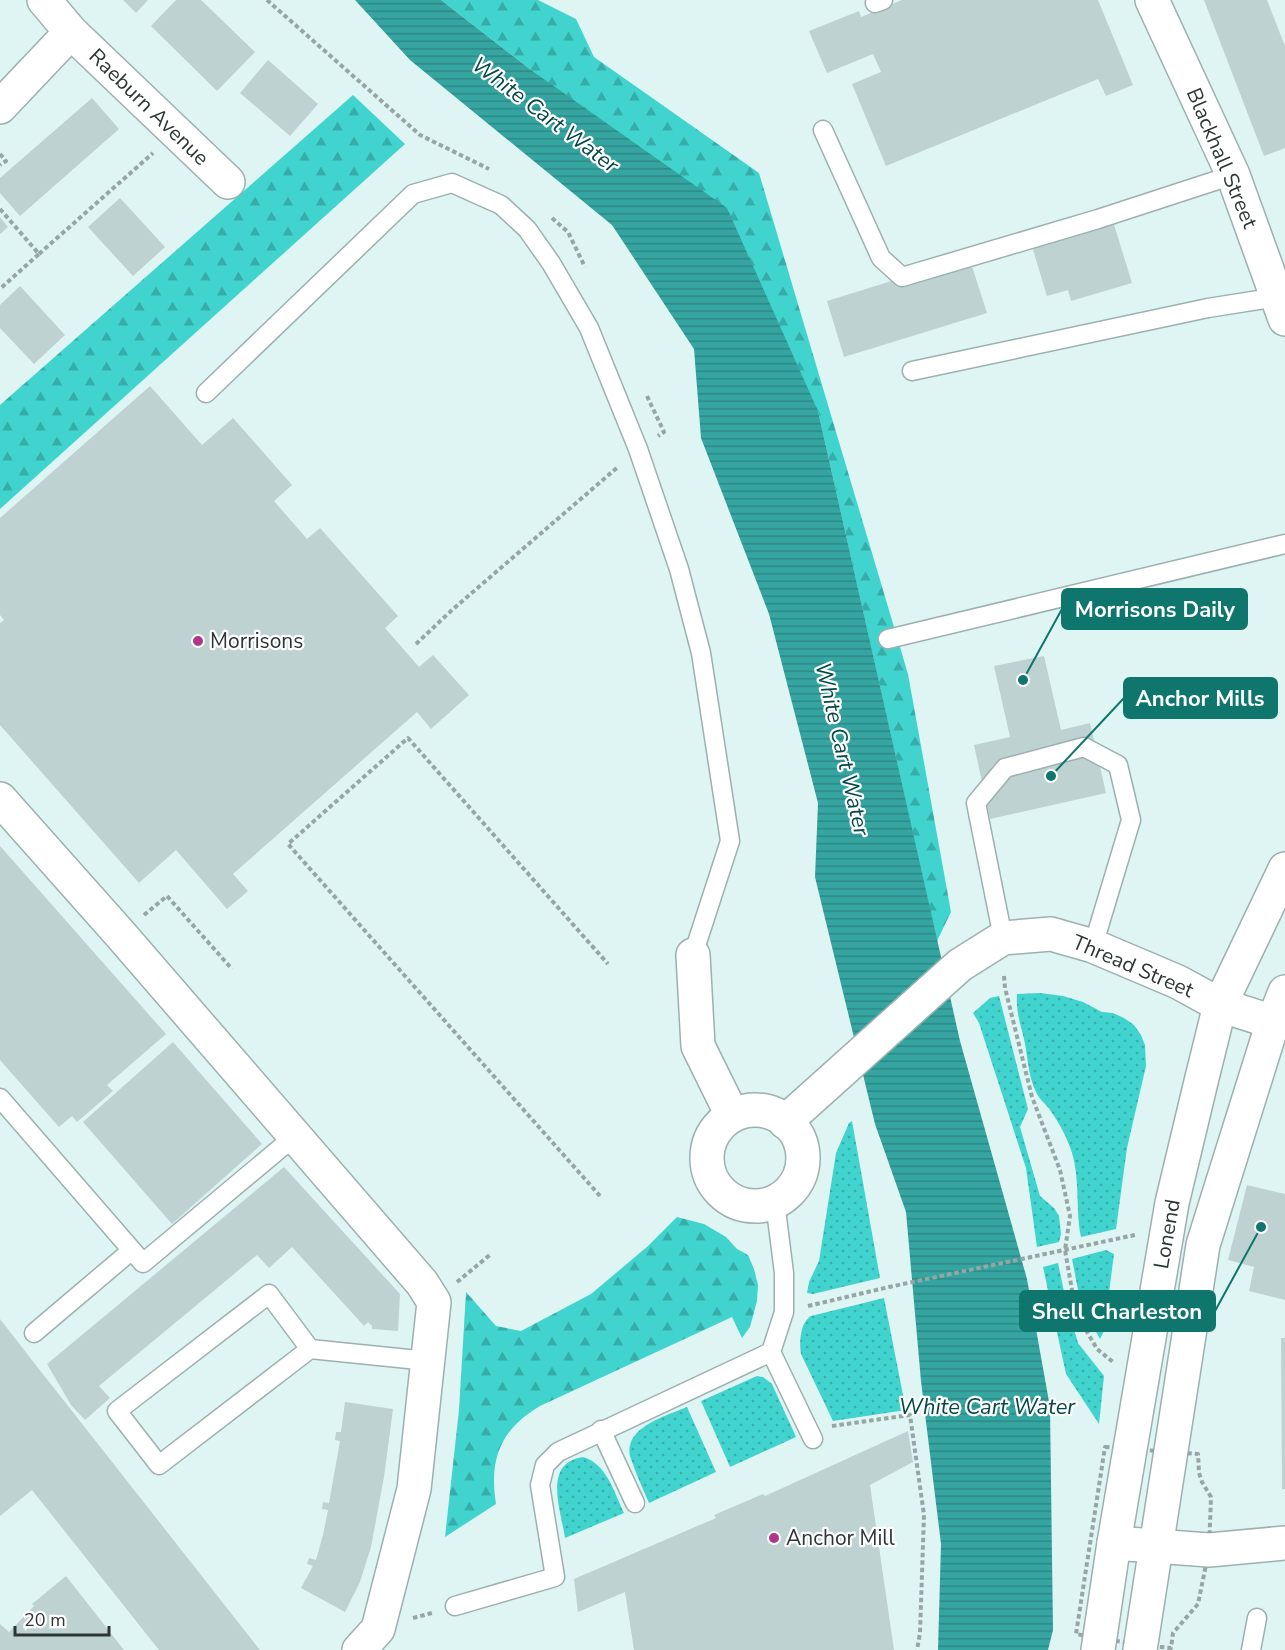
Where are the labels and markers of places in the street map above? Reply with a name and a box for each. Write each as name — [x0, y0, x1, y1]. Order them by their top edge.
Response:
callout: Morrisons Daily — [1062, 589, 1247, 629]
place label: Morrisons — [210, 627, 303, 655]
marker: Morrisons — [191, 634, 205, 648]
callout: Anchor Mills — [1124, 678, 1277, 718]
callout: Shell Charleston — [1020, 1291, 1215, 1331]
place label: Anchor Mill — [786, 1524, 896, 1552]
marker: Anchor Mill — [767, 1531, 781, 1545]

